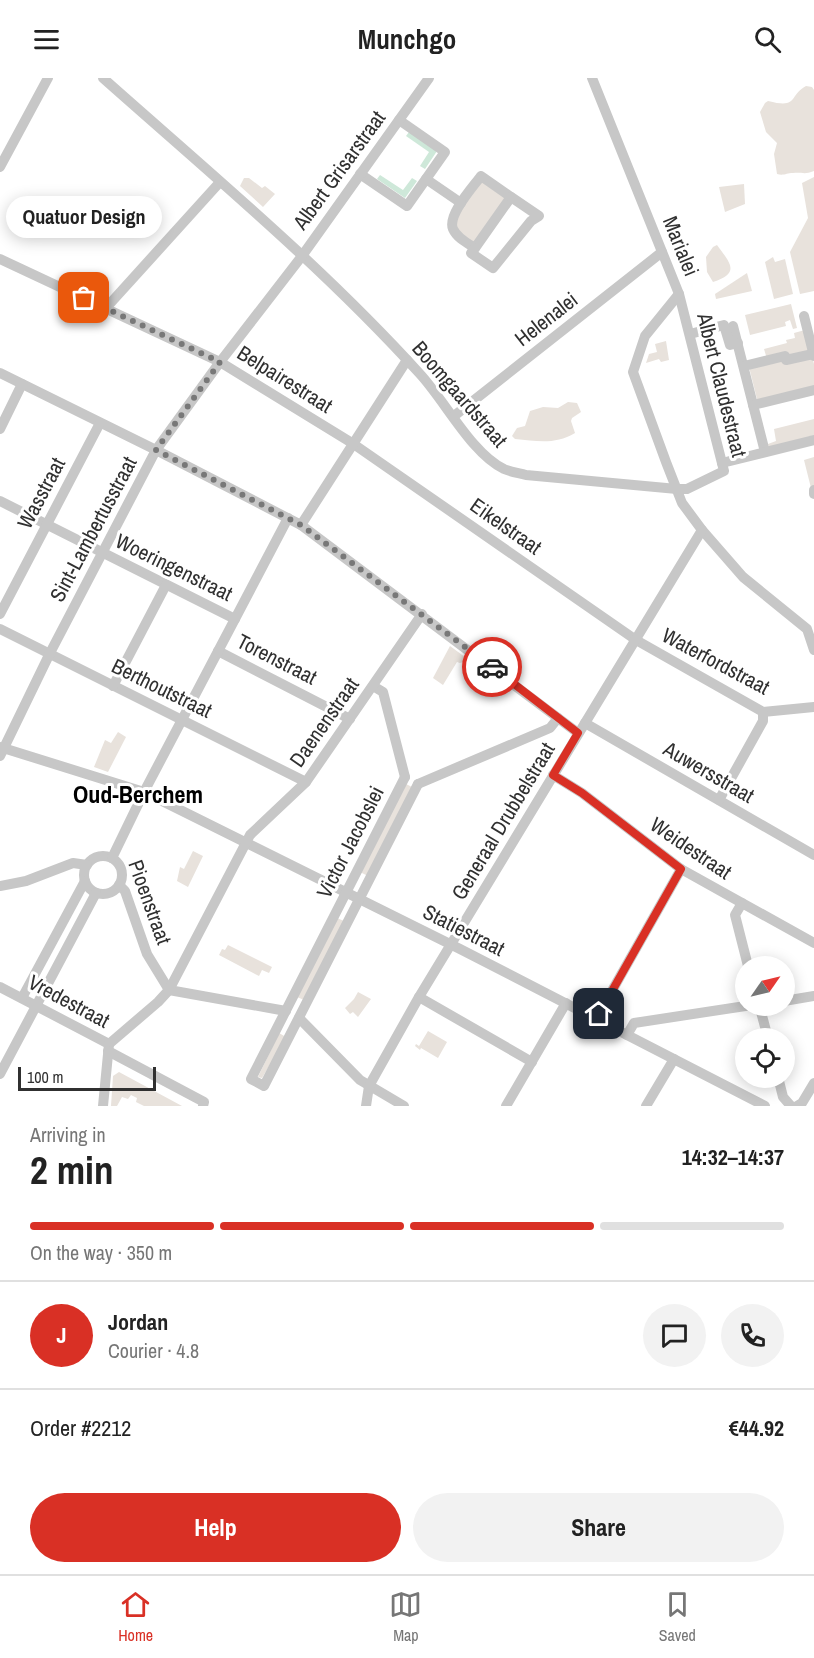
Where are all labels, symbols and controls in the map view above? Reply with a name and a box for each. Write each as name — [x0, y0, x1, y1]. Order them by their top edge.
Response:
text: Munchgo — [358, 21, 456, 57]
icon: menu — [30, 23, 63, 56]
icon: search — [751, 23, 784, 56]
street label: Albert Grisarstraat — [285, 104, 392, 236]
callout: Quatuor Design — [6, 196, 162, 238]
text: Quatuor Design — [22, 203, 146, 230]
street label: Marialei — [656, 212, 706, 280]
pin — [58, 272, 109, 323]
icon: bag — [67, 281, 100, 314]
street label: Helenalei — [508, 285, 584, 353]
street label: Albert Claudestraat — [690, 309, 754, 460]
street label: Boomgaardstraat — [406, 335, 514, 454]
street label: Belpairestraat — [232, 338, 338, 420]
street label: Sint-Lambertusstraat — [42, 451, 144, 607]
street label: Wasstraat — [10, 452, 72, 534]
street label: Eikelstraat — [464, 491, 548, 561]
street label: Woeringenstraat — [111, 526, 238, 608]
street label: Waterfordstraat — [657, 620, 775, 702]
street label: Torenstraat — [232, 627, 322, 692]
courier — [462, 637, 522, 697]
street label: Berthoutstraat — [107, 651, 217, 725]
icon: car — [476, 651, 509, 684]
street label: Daenenstraat — [282, 671, 366, 773]
street label: Auwersstraat — [657, 734, 760, 810]
street label: Generaal Drubbelstraat — [444, 737, 562, 905]
district label: Oud-Berchem — [73, 778, 203, 810]
street label: Victor Jacobslei — [309, 781, 391, 903]
street label: Weidestraat — [645, 810, 738, 886]
street label: Pioenstraat — [121, 856, 179, 949]
street label: Statiestraat — [418, 897, 510, 963]
north arrow — [735, 956, 795, 1016]
map controls — [735, 956, 795, 1088]
street label: Vredestraat — [23, 967, 115, 1035]
pin — [573, 988, 624, 1039]
icon: home — [582, 997, 615, 1030]
button: locate — [735, 1028, 795, 1088]
scale bar — [18, 1064, 156, 1091]
text: 100 m — [27, 1066, 63, 1088]
text: Arriving in — [30, 1121, 106, 1148]
text: 14:32–14:37 — [682, 1142, 784, 1172]
text: 2 min — [30, 1144, 114, 1196]
text: On the way · 350 m — [30, 1239, 172, 1266]
button: chat — [643, 1304, 706, 1367]
button: phone — [721, 1304, 784, 1367]
text: Jordan — [108, 1307, 168, 1337]
text: J — [56, 1320, 67, 1350]
text: Courier · 4.8 — [108, 1337, 199, 1364]
text: Order #2212 — [30, 1413, 131, 1443]
text: €44.92 — [729, 1413, 784, 1443]
button: Help — [30, 1493, 401, 1562]
button: Share — [413, 1493, 784, 1562]
tab: Home — [118, 1588, 153, 1646]
tab: Map — [389, 1588, 422, 1646]
tab: Saved — [659, 1588, 696, 1646]

